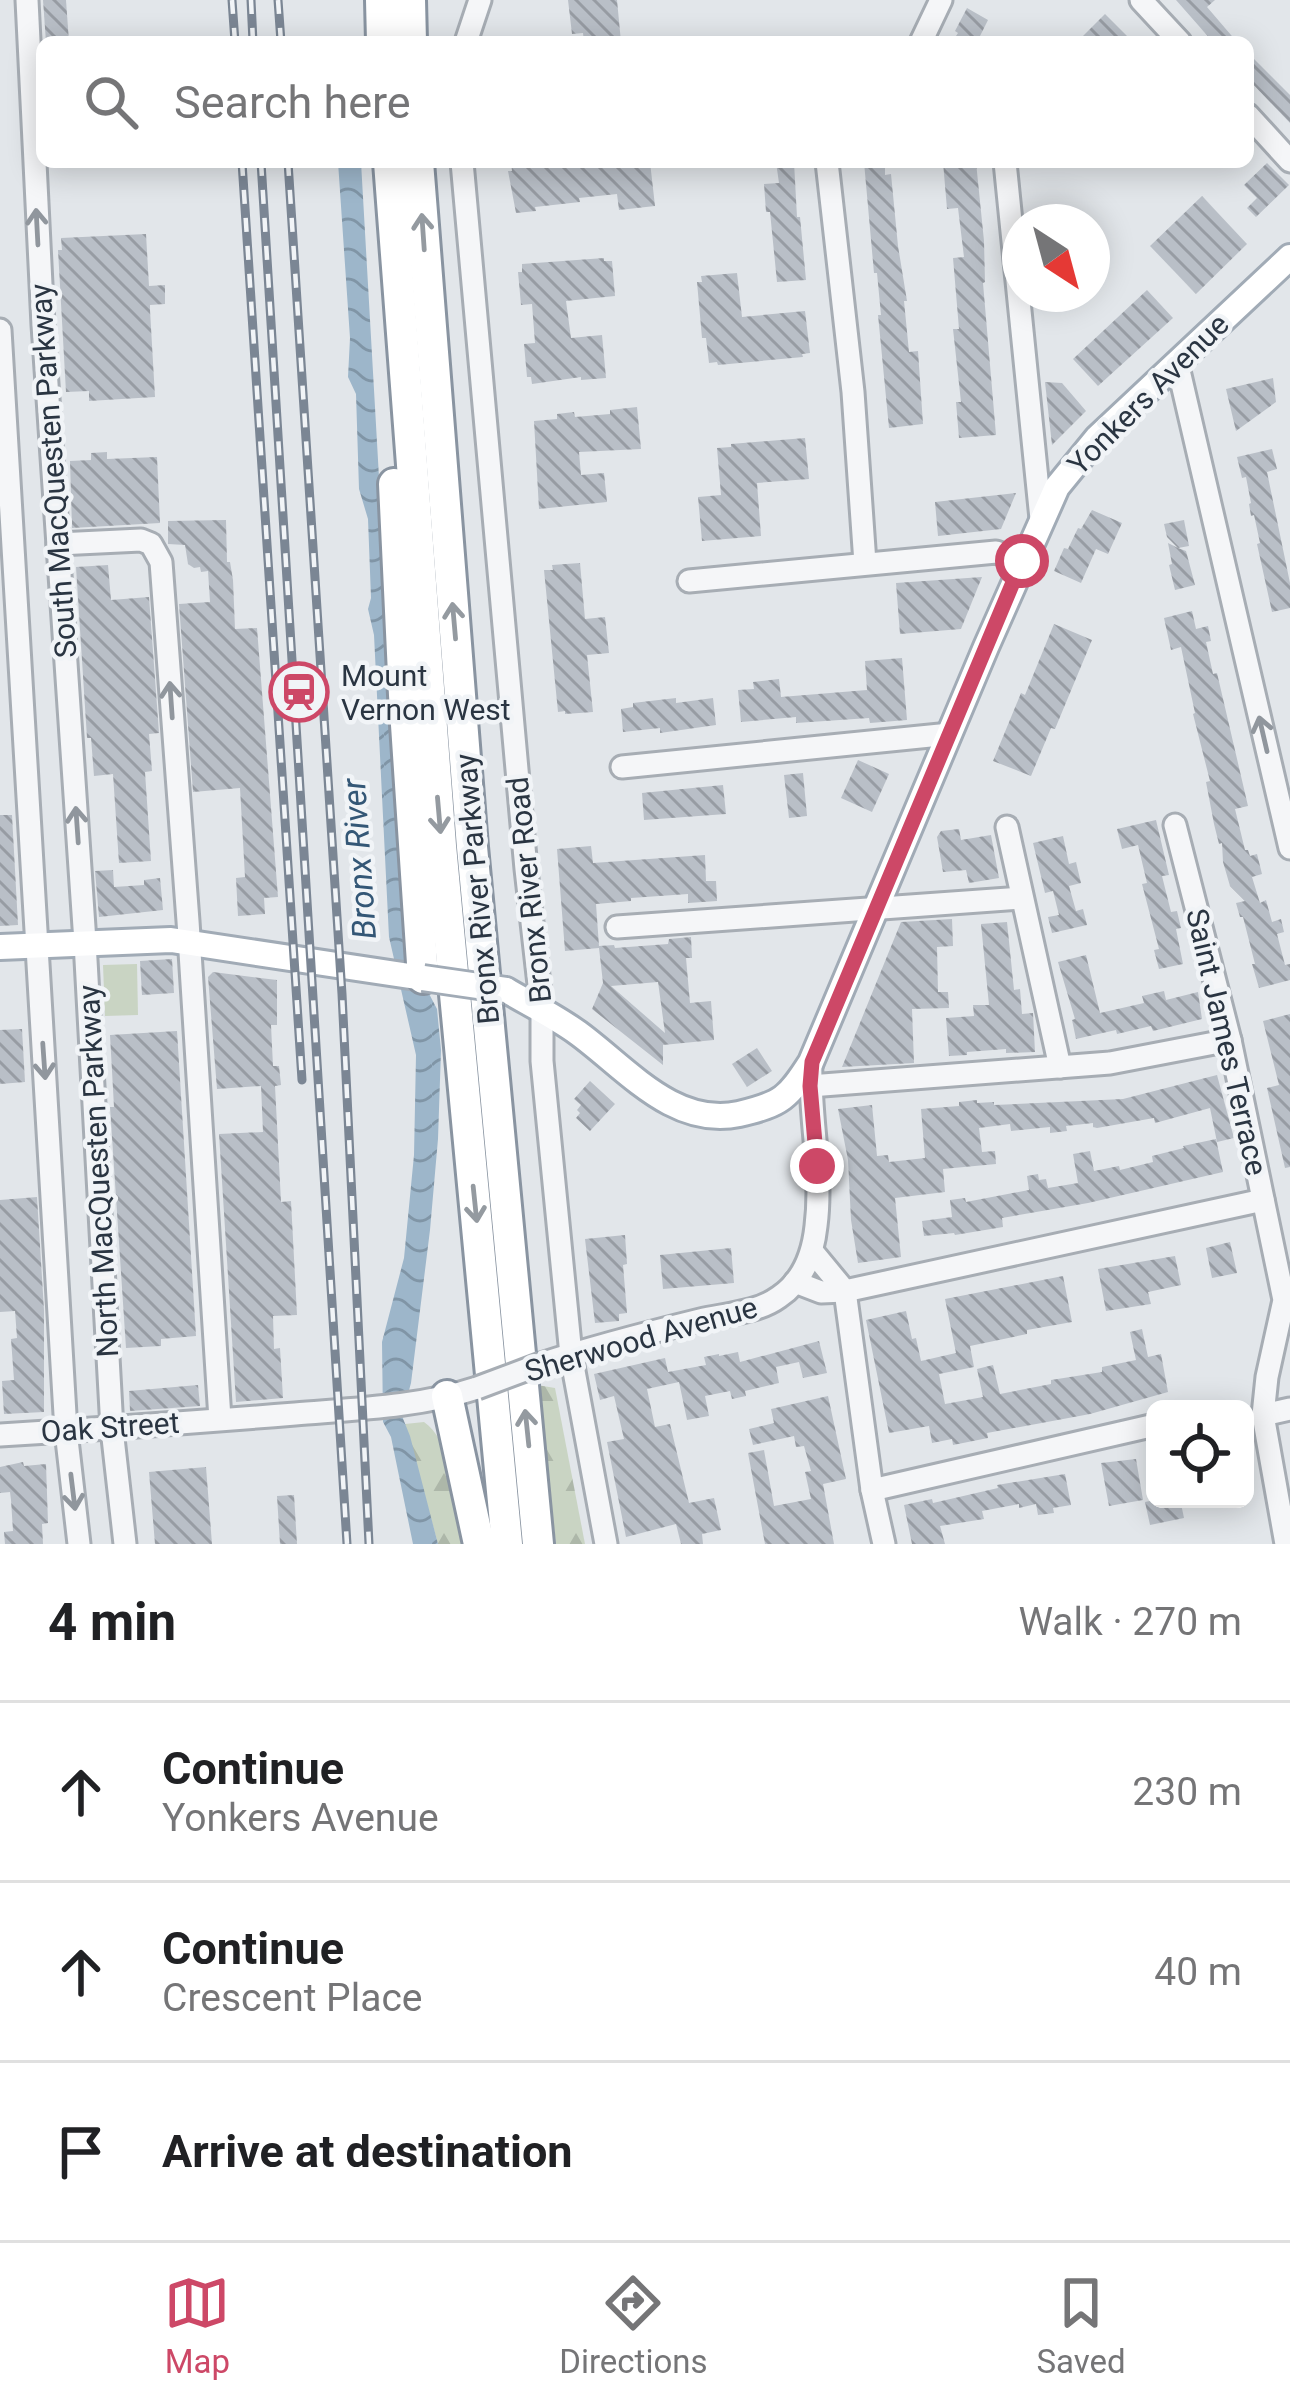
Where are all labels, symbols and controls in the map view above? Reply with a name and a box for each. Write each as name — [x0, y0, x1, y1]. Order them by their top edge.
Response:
search box — [36, 36, 1254, 168]
icon: search — [78, 69, 144, 135]
text: Search here — [174, 76, 411, 129]
north arrow — [1002, 204, 1110, 312]
one-way arrow — [26, 208, 49, 247]
one-way arrow — [412, 213, 435, 252]
street label: South MacQuesten Parkway — [22, 283, 84, 659]
street label: Yonkers Avenue — [1060, 306, 1236, 482]
route start — [995, 534, 1049, 588]
one-way arrow — [442, 602, 465, 641]
place label: Mount Vernon West — [341, 658, 511, 727]
station icon: Mount Vernon West — [268, 661, 330, 723]
one-way arrow — [159, 681, 182, 720]
one-way arrow — [1251, 715, 1274, 753]
street label: Bronx River Parkway — [448, 752, 506, 1026]
street label: Bronx River Road — [500, 775, 558, 1005]
water label: Bronx River — [334, 776, 384, 941]
one-way arrow — [427, 795, 450, 834]
one-way arrow — [66, 806, 89, 845]
street label: Saint James Terrace — [1179, 905, 1275, 1179]
street label: North MacQuesten Parkway — [71, 984, 125, 1358]
one-way arrow — [33, 1041, 56, 1080]
route end — [790, 1139, 844, 1193]
one-way arrow — [464, 1183, 487, 1222]
street label: Sherwood Avenue — [521, 1289, 761, 1389]
map controls — [1146, 1400, 1254, 1508]
button: locate — [1146, 1400, 1254, 1508]
street label: Oak Street — [40, 1405, 180, 1449]
one-way arrow — [515, 1409, 538, 1448]
one-way arrow — [63, 1472, 85, 1511]
text: 4 min — [48, 1593, 176, 1652]
text: Walk · 270 m — [1018, 1599, 1242, 1645]
text: Continue — [162, 1742, 344, 1795]
icon: ahead — [48, 1759, 114, 1825]
text: 230 m — [1132, 1769, 1242, 1815]
text: Yonkers Avenue — [162, 1795, 439, 1841]
text: Continue — [162, 1922, 344, 1975]
icon: ahead — [48, 1939, 114, 2005]
text: 40 m — [1154, 1949, 1242, 1995]
text: Crescent Place — [162, 1975, 423, 2021]
icon: arrive — [48, 2119, 114, 2185]
text: Arrive at destination — [162, 2125, 573, 2178]
tab: Map — [164, 2270, 230, 2381]
tab: Directions — [559, 2270, 708, 2381]
tab: Saved — [1036, 2270, 1126, 2381]

